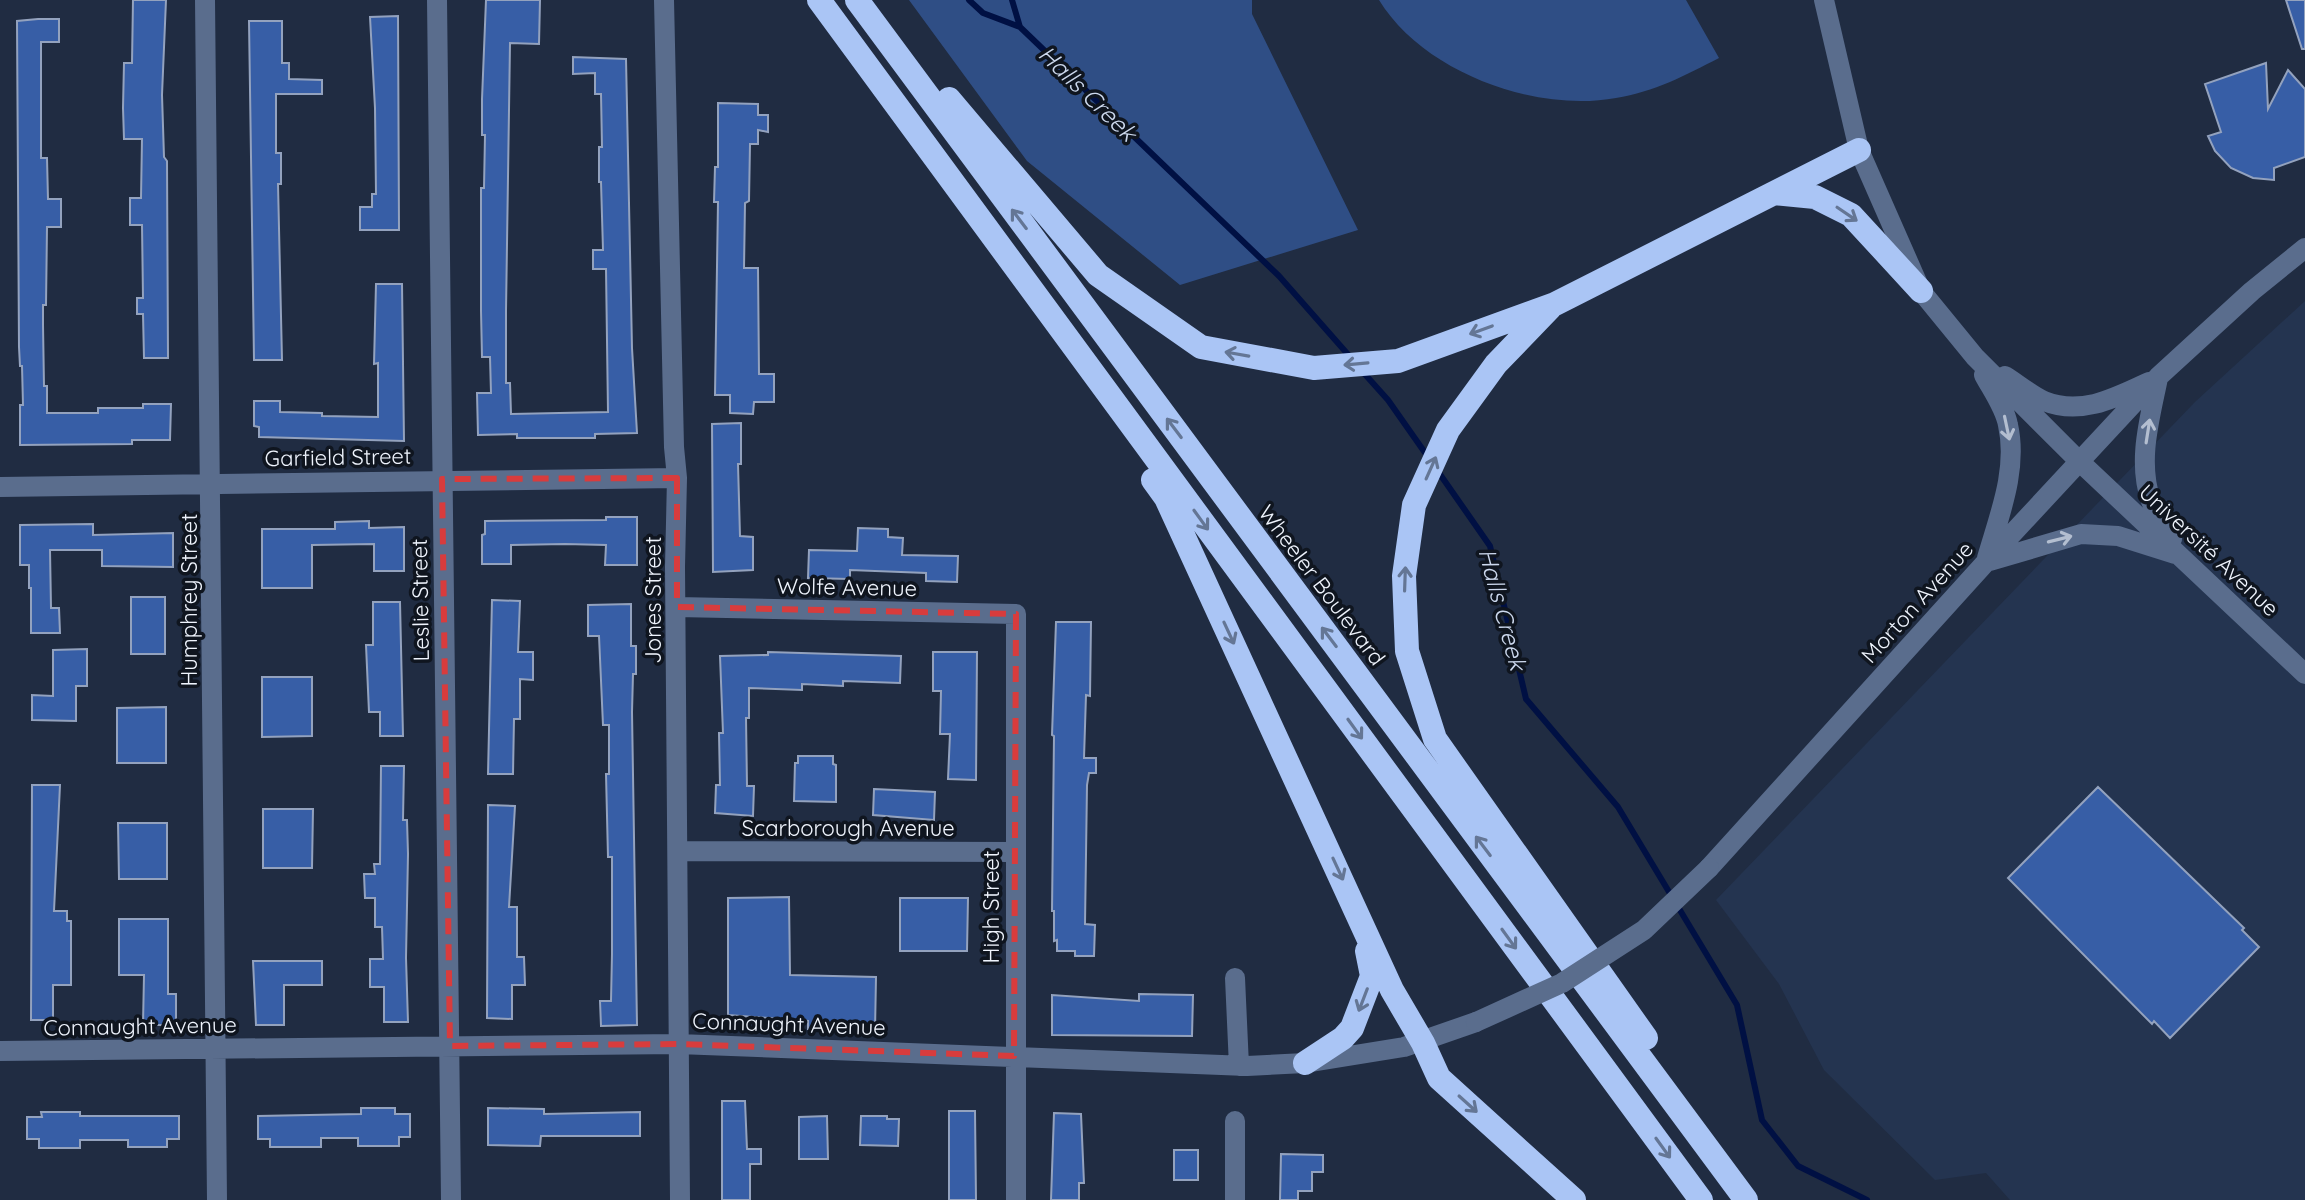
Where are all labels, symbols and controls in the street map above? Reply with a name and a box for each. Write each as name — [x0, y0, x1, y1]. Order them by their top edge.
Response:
water label: Halls Creek — [1033, 39, 1145, 149]
one-way arrow — [1835, 206, 1857, 223]
one-way arrow — [1011, 209, 1028, 230]
one-way arrow — [1469, 324, 1494, 339]
one-way arrow — [1225, 345, 1251, 360]
one-way arrow — [1343, 357, 1370, 372]
one-way arrow — [2000, 414, 2015, 440]
one-way arrow — [1166, 417, 1182, 439]
one-way arrow — [2141, 419, 2156, 444]
street label: Garfield Street — [264, 442, 412, 472]
one-way arrow — [1424, 456, 1439, 480]
street label: Université Avenue — [2133, 478, 2285, 622]
street label: Wheeler Boulevard — [1252, 499, 1392, 671]
one-way arrow — [1193, 508, 1210, 530]
street label: Humphrey Street — [175, 513, 203, 687]
one-way arrow — [2047, 530, 2073, 545]
street label: Morton Avenue — [1855, 535, 1979, 669]
street label: Jones Street — [639, 536, 667, 664]
street label: Leslie Street — [405, 538, 435, 662]
water label: Halls Creek — [1472, 545, 1534, 675]
one-way arrow — [1397, 566, 1413, 593]
street label: Wolfe Avenue — [777, 572, 917, 602]
one-way arrow — [1222, 621, 1237, 645]
one-way arrow — [1320, 626, 1337, 648]
one-way arrow — [1347, 718, 1364, 739]
street label: Scarborough Avenue — [741, 814, 955, 842]
one-way arrow — [1475, 835, 1492, 857]
street label: High Street — [977, 851, 1005, 963]
one-way arrow — [1332, 857, 1347, 881]
one-way arrow — [1501, 927, 1518, 949]
one-way arrow — [1355, 987, 1369, 1012]
street label: Connaught Avenue — [692, 1007, 886, 1041]
street label: Connaught Avenue — [43, 1010, 237, 1042]
one-way arrow — [1458, 1095, 1478, 1114]
one-way arrow — [1655, 1137, 1672, 1158]

